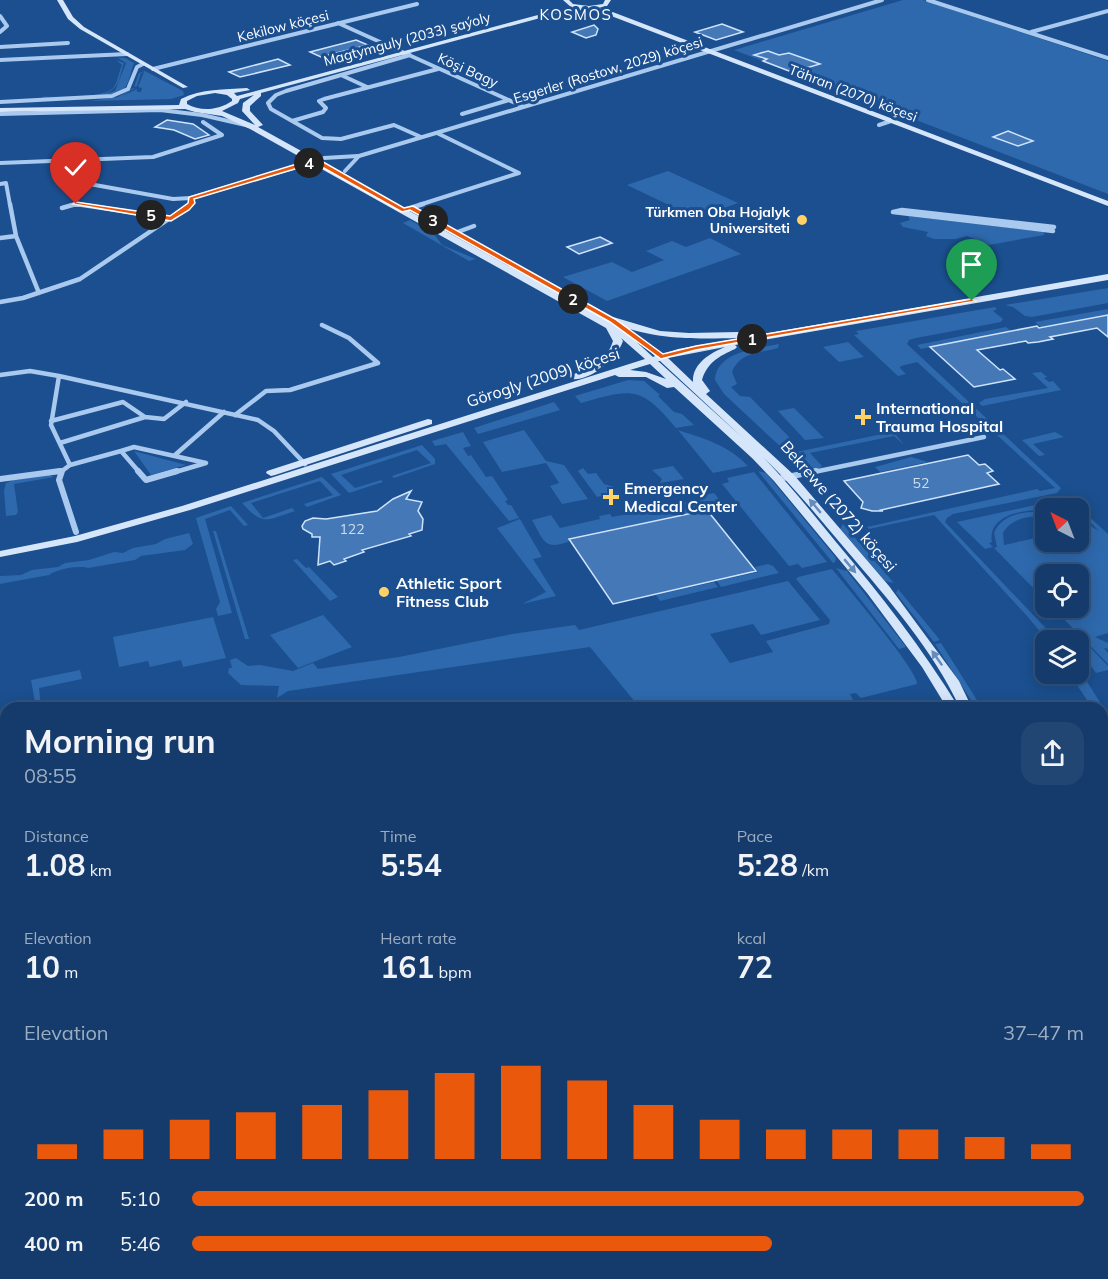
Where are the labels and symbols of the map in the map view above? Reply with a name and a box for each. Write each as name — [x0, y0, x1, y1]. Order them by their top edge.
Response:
district label: KOSMOS — [540, 5, 612, 24]
street label: Kekilow köçesi — [235, 6, 331, 46]
street label: Magtymguly (2033) şaýoly — [322, 8, 493, 70]
street label: Esgerler (Rostow, 2029) köçesi — [511, 33, 705, 107]
street label: Köşi Bagy — [435, 49, 502, 92]
street label: Tähran (2070) köçesi — [786, 60, 920, 126]
pin — [50, 142, 101, 204]
pin: 4 — [294, 148, 324, 178]
pin: 5 — [136, 200, 166, 230]
place label: Türkmen Oba Hojalyk Uniwersiteti — [646, 203, 790, 237]
pin: 3 — [418, 205, 448, 235]
marker: Türkmen Oba Hojalyk Uniwersiteti — [795, 213, 809, 227]
pin — [946, 239, 997, 301]
pin: 2 — [558, 284, 588, 314]
pin: 1 — [737, 324, 767, 354]
street label: Görogly (2009) köçesi — [464, 343, 622, 411]
place label: International Trauma Hospital — [876, 398, 1003, 436]
marker: International Trauma Hospital — [854, 408, 872, 426]
street label: Bekrewe (2072) köçesi — [777, 436, 901, 576]
house number: 52 — [913, 474, 929, 492]
place label: Emergency Medical Center — [624, 478, 738, 516]
marker: Emergency Medical Center — [602, 488, 620, 506]
one-way arrow — [808, 498, 821, 514]
north arrow — [1035, 498, 1089, 552]
house number: 122 — [339, 520, 365, 538]
one-way arrow — [844, 558, 857, 574]
place label: Athletic Sport Fitness Club — [396, 573, 502, 611]
marker: Athletic Sport Fitness Club — [377, 585, 391, 599]
one-way arrow — [931, 650, 943, 666]

